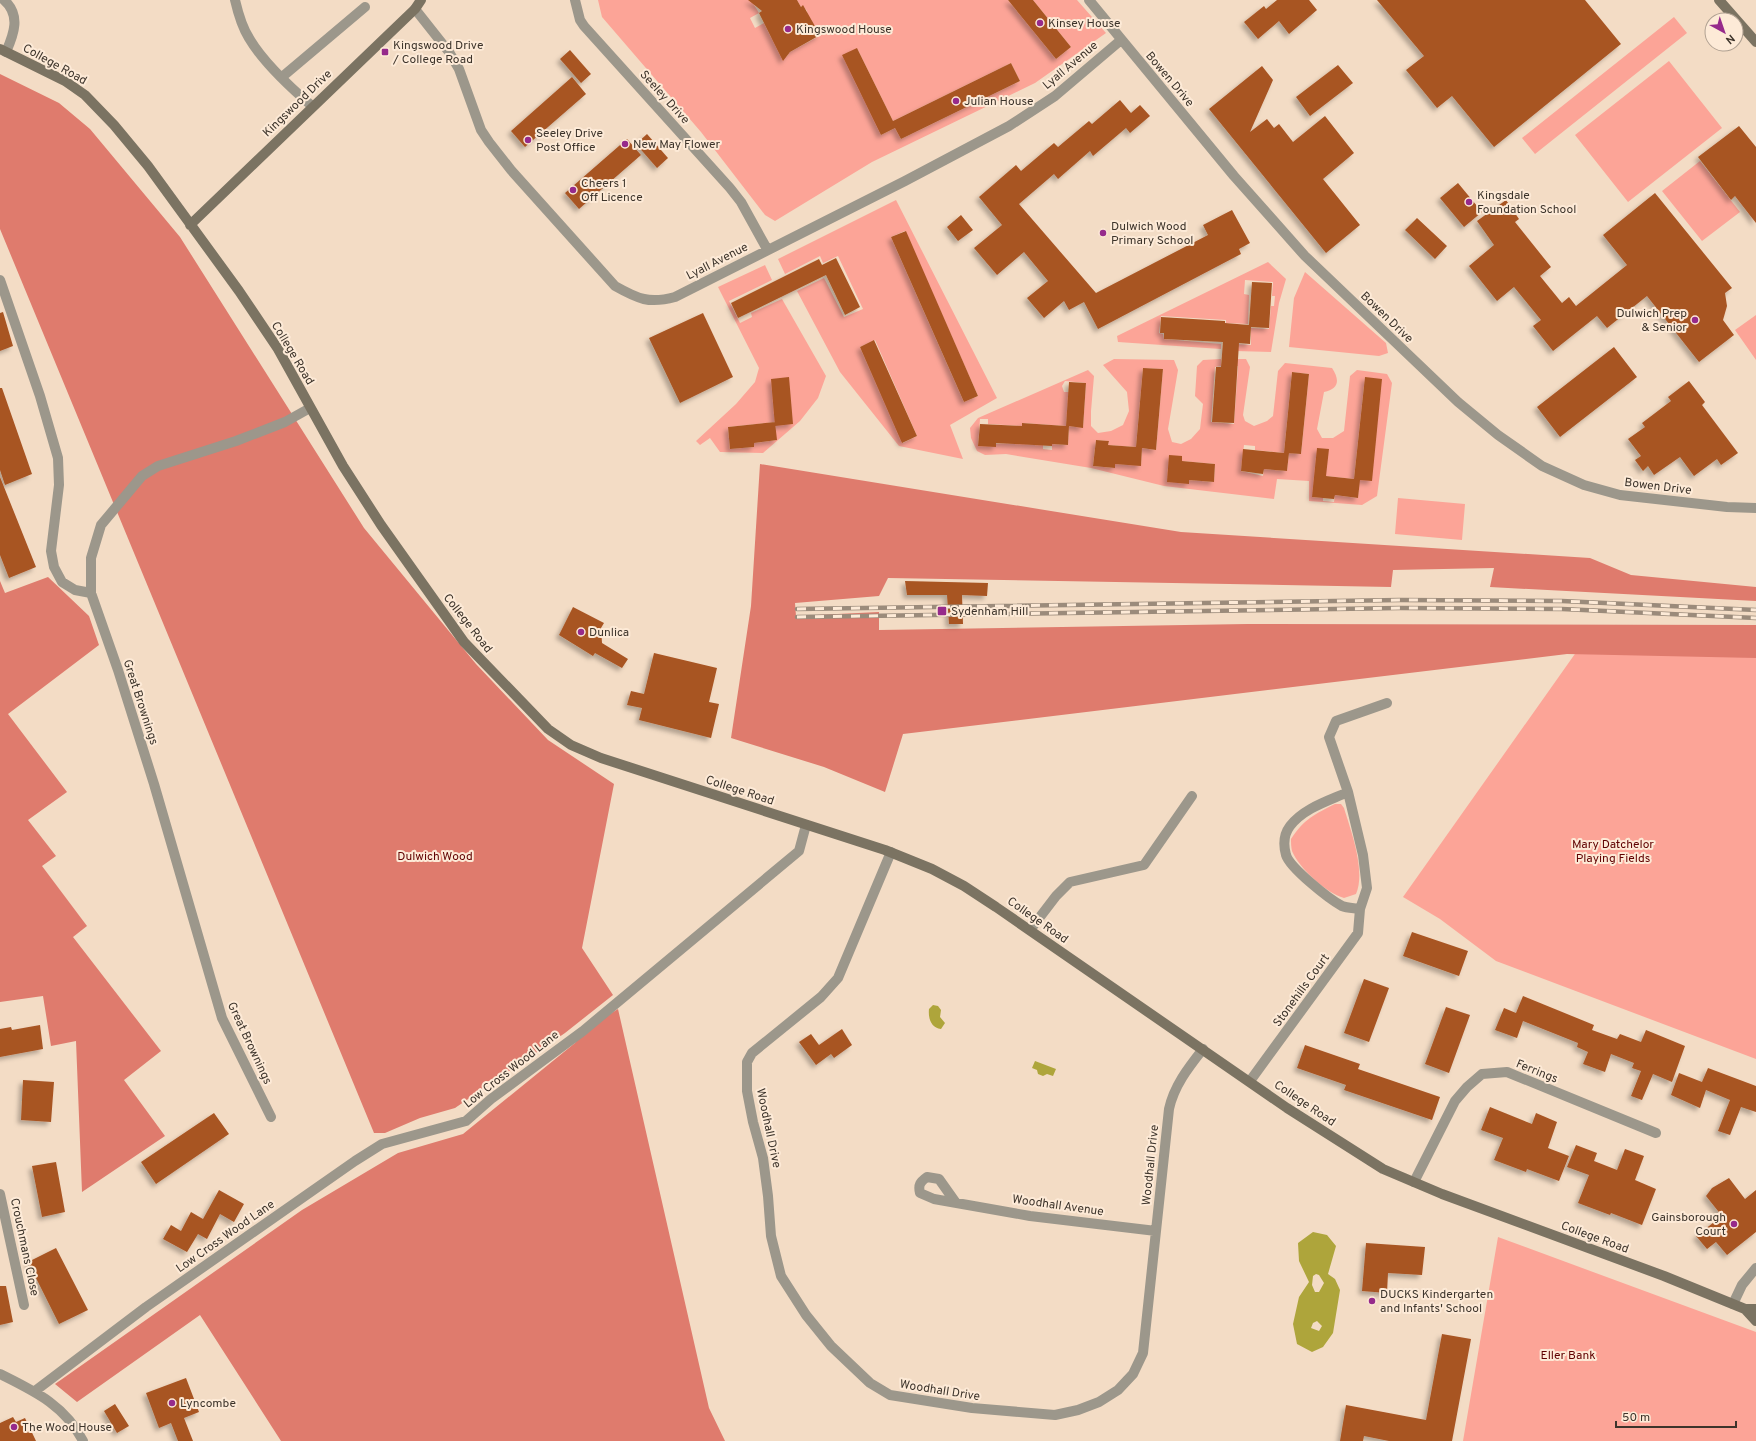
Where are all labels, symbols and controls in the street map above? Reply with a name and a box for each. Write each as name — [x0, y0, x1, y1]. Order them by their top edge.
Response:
north arrow — [1704, 12, 1744, 52]
place label: Kinsey House — [1048, 16, 1120, 32]
marker: Kinsey House — [1035, 18, 1045, 28]
place label: Kingswood House — [796, 22, 892, 38]
marker: Kingswood House — [783, 24, 793, 34]
text: N — [1722, 31, 1737, 47]
place label: Kingswood Drive / College Road — [392, 38, 483, 68]
street label: Lyall Avenue — [1040, 38, 1102, 94]
street label: College Road — [19, 41, 90, 89]
marker: Kingswood Drive / College Road — [380, 47, 390, 57]
street label: Bowen Drive — [1141, 49, 1197, 111]
street label: Kingswood Drive — [260, 67, 336, 141]
street label: Seeley Drive — [636, 67, 693, 128]
place label: Julian House — [964, 94, 1033, 110]
marker: Julian House — [951, 96, 961, 106]
place label: Seeley Drive Post Office — [536, 126, 603, 156]
marker: Seeley Drive Post Office — [523, 135, 533, 145]
place label: New May Flower — [633, 137, 721, 153]
marker: New May Flower — [620, 139, 630, 149]
place label: Cheers 1 Off Licence — [581, 176, 643, 206]
marker: Cheers 1 Off Licence — [568, 185, 578, 195]
place label: Kingsdale Foundation School — [1477, 188, 1576, 218]
marker: Kingsdale Foundation School — [1464, 197, 1474, 207]
place label: Dulwich Wood Primary School — [1111, 219, 1194, 249]
marker: Dulwich Wood Primary School — [1098, 228, 1108, 238]
street label: Lyall Avenue — [684, 239, 751, 284]
street label: Bowen Drive — [1356, 288, 1416, 347]
place label: Dulwich Prep & Senior — [1616, 306, 1687, 336]
marker: Dulwich Prep & Senior — [1690, 315, 1700, 325]
street label: College Road — [267, 319, 317, 388]
street label: Bowen Drive — [1623, 475, 1692, 499]
street label: College Road — [439, 591, 495, 657]
place label: Sydenham Hill — [951, 604, 1028, 620]
marker: Sydenham Hill — [936, 605, 948, 617]
place label: Dunlica — [589, 625, 629, 641]
marker: Dunlica — [576, 627, 586, 637]
street label: Great Brownings — [119, 657, 161, 747]
street label: College Road — [703, 772, 776, 810]
park label: Mary Datchelor Playing Fields — [1572, 837, 1654, 867]
park label: Dulwich Wood — [397, 849, 473, 865]
street label: College Road — [1004, 894, 1071, 948]
street label: Stonehills Court — [1270, 951, 1334, 1030]
street label: Great Brownings — [223, 1000, 275, 1087]
street label: Low Cross Wood Lane — [461, 1027, 563, 1112]
street label: Ferrings — [1513, 1056, 1560, 1088]
street label: College Road — [1270, 1077, 1338, 1130]
street label: Woodhall Drive — [752, 1087, 784, 1170]
street label: Woodhall Drive — [1139, 1124, 1163, 1206]
street label: Woodhall Avenue — [1011, 1192, 1105, 1220]
street label: Crouchmans Close — [6, 1197, 42, 1298]
street label: Low Cross Wood Lane — [173, 1197, 278, 1277]
place label: Gainsborough Court — [1651, 1210, 1726, 1240]
street label: College Road — [1558, 1218, 1631, 1258]
marker: Gainsborough Court — [1729, 1219, 1739, 1229]
place label: DUCKS Kindergarten and Infants' School — [1380, 1287, 1493, 1317]
marker: DUCKS Kindergarten and Infants' School — [1367, 1296, 1377, 1306]
park label: Eller Bank — [1540, 1348, 1596, 1364]
street label: Woodhall Drive — [899, 1377, 981, 1405]
place label: Lyncombe — [180, 1396, 236, 1412]
marker: Lyncombe — [167, 1398, 177, 1408]
scale bar — [1616, 1403, 1736, 1429]
text: 50 m — [1622, 1410, 1650, 1426]
place label: The Wood House — [22, 1420, 112, 1436]
marker: The Wood House — [9, 1422, 19, 1432]

